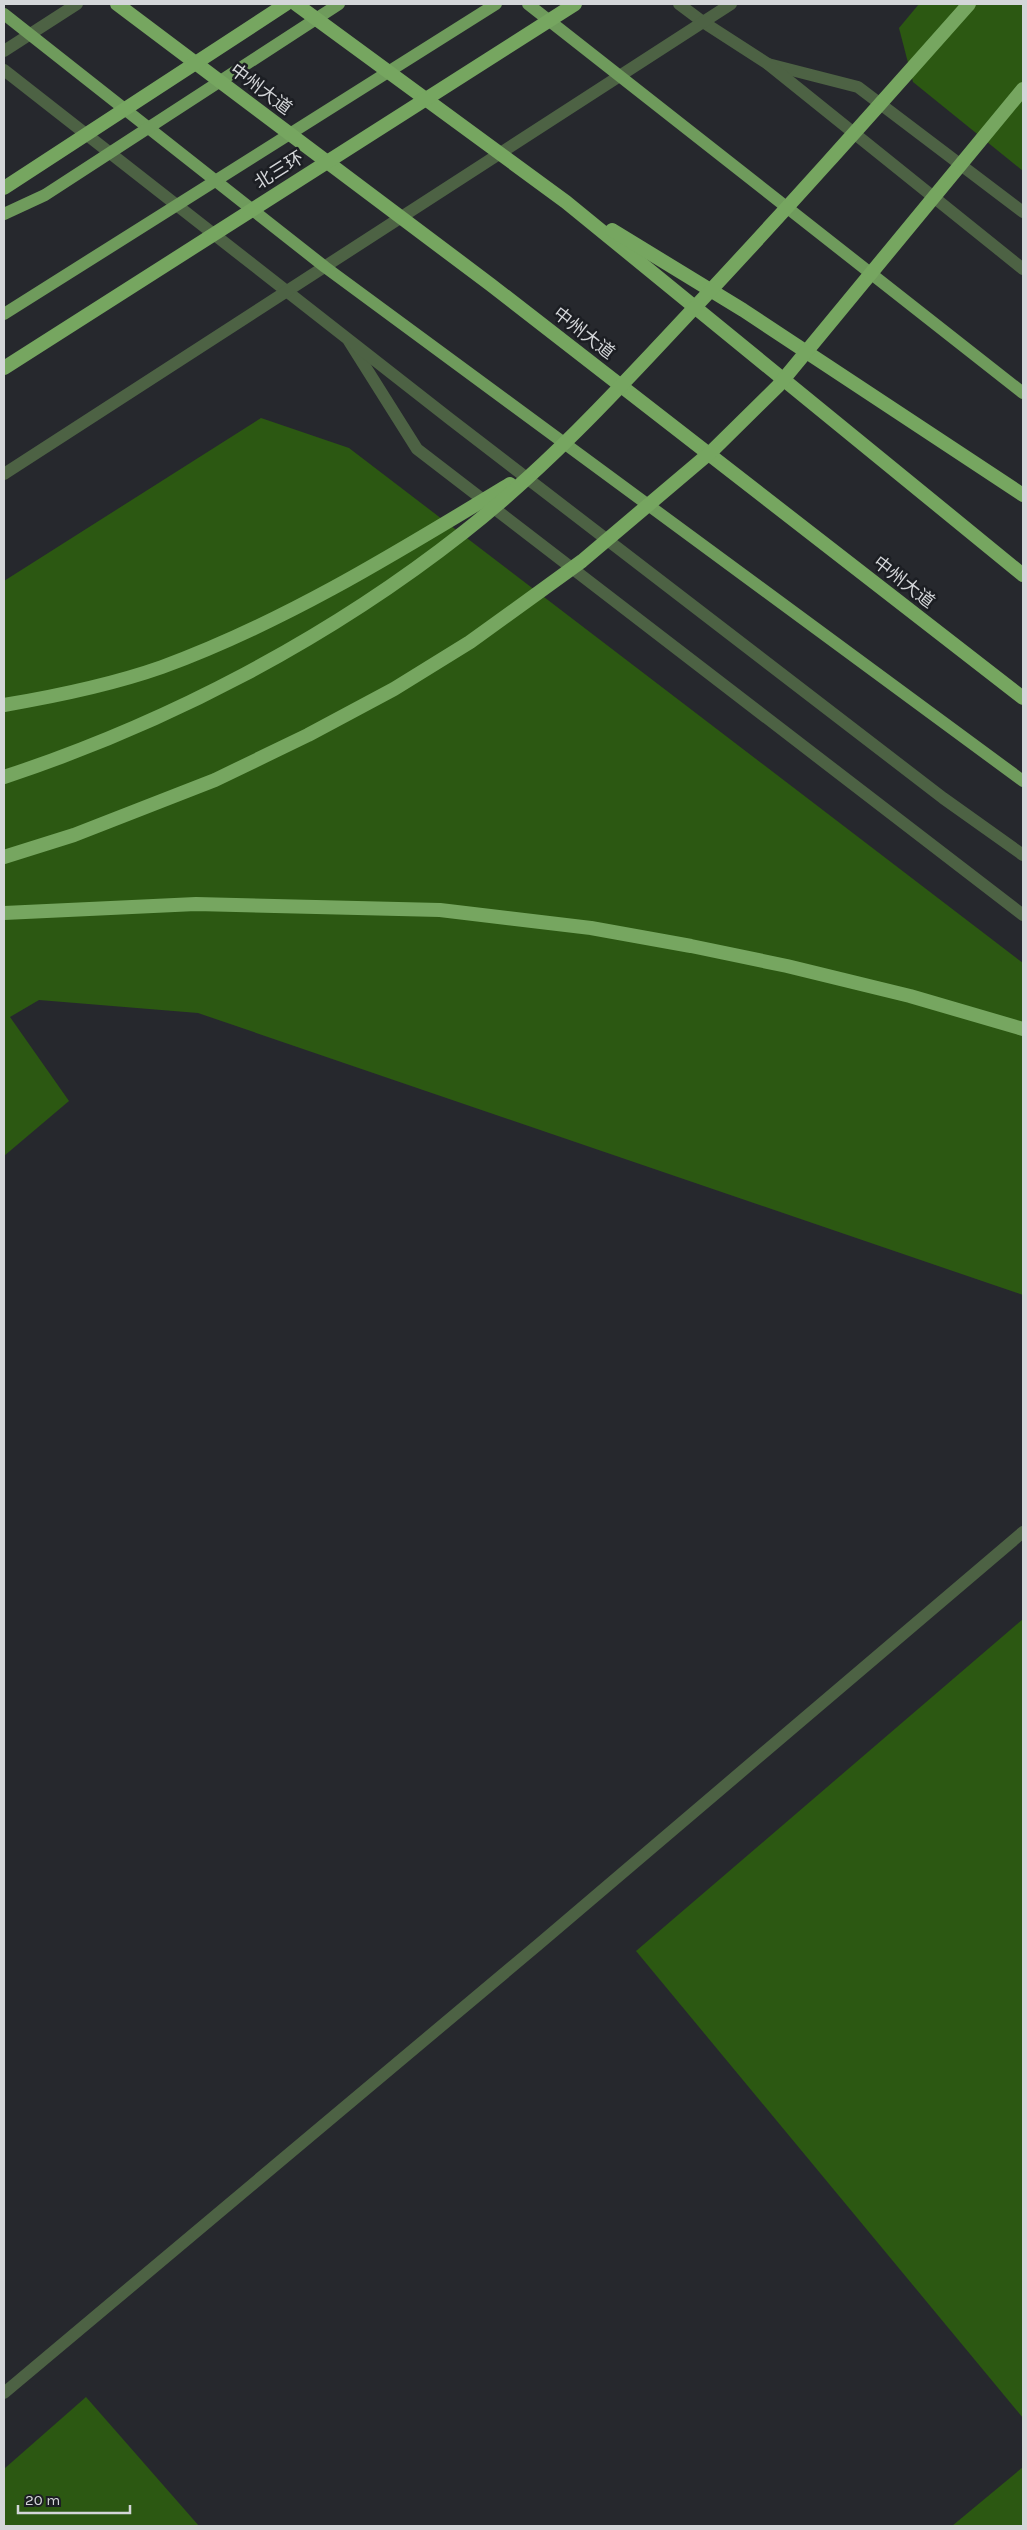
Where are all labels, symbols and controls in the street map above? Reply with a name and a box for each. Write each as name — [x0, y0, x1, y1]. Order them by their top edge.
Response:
street label: 中州大道 — [226, 59, 296, 119]
street label: 北三环 — [250, 146, 308, 194]
street label: 中州大道 — [549, 302, 619, 364]
street label: 中州大道 — [869, 551, 939, 613]
scale bar — [18, 2482, 130, 2514]
text: 20 m — [25, 2491, 60, 2509]

